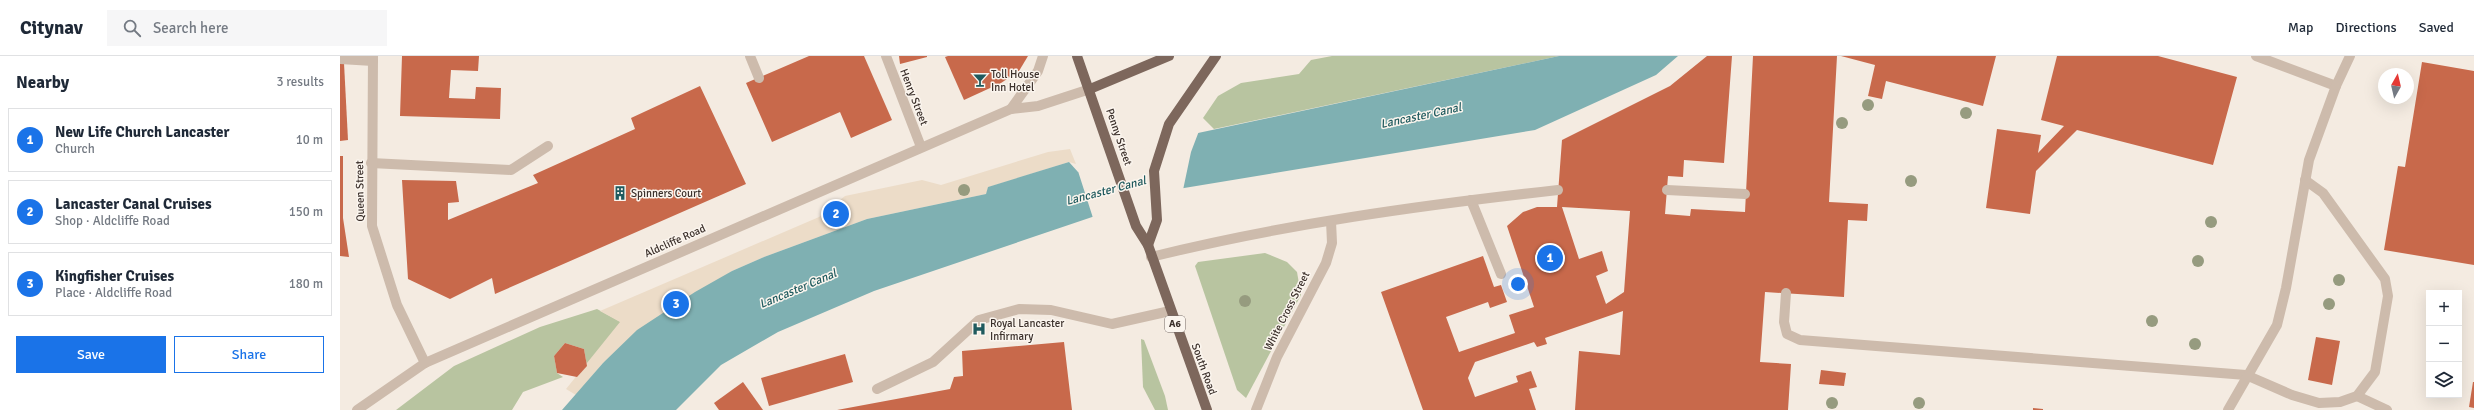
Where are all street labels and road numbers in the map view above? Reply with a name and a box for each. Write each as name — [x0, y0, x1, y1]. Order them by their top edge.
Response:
street label: Henry Street — [897, 67, 931, 127]
street label: Penny Street — [1103, 107, 1135, 167]
street label: Queen Street — [353, 160, 367, 222]
street label: Aldcliffe Road — [643, 222, 708, 260]
street label: White Cross Street — [1261, 269, 1313, 353]
road number: A6 — [1165, 316, 1185, 332]
street label: South Road — [1189, 342, 1219, 397]

